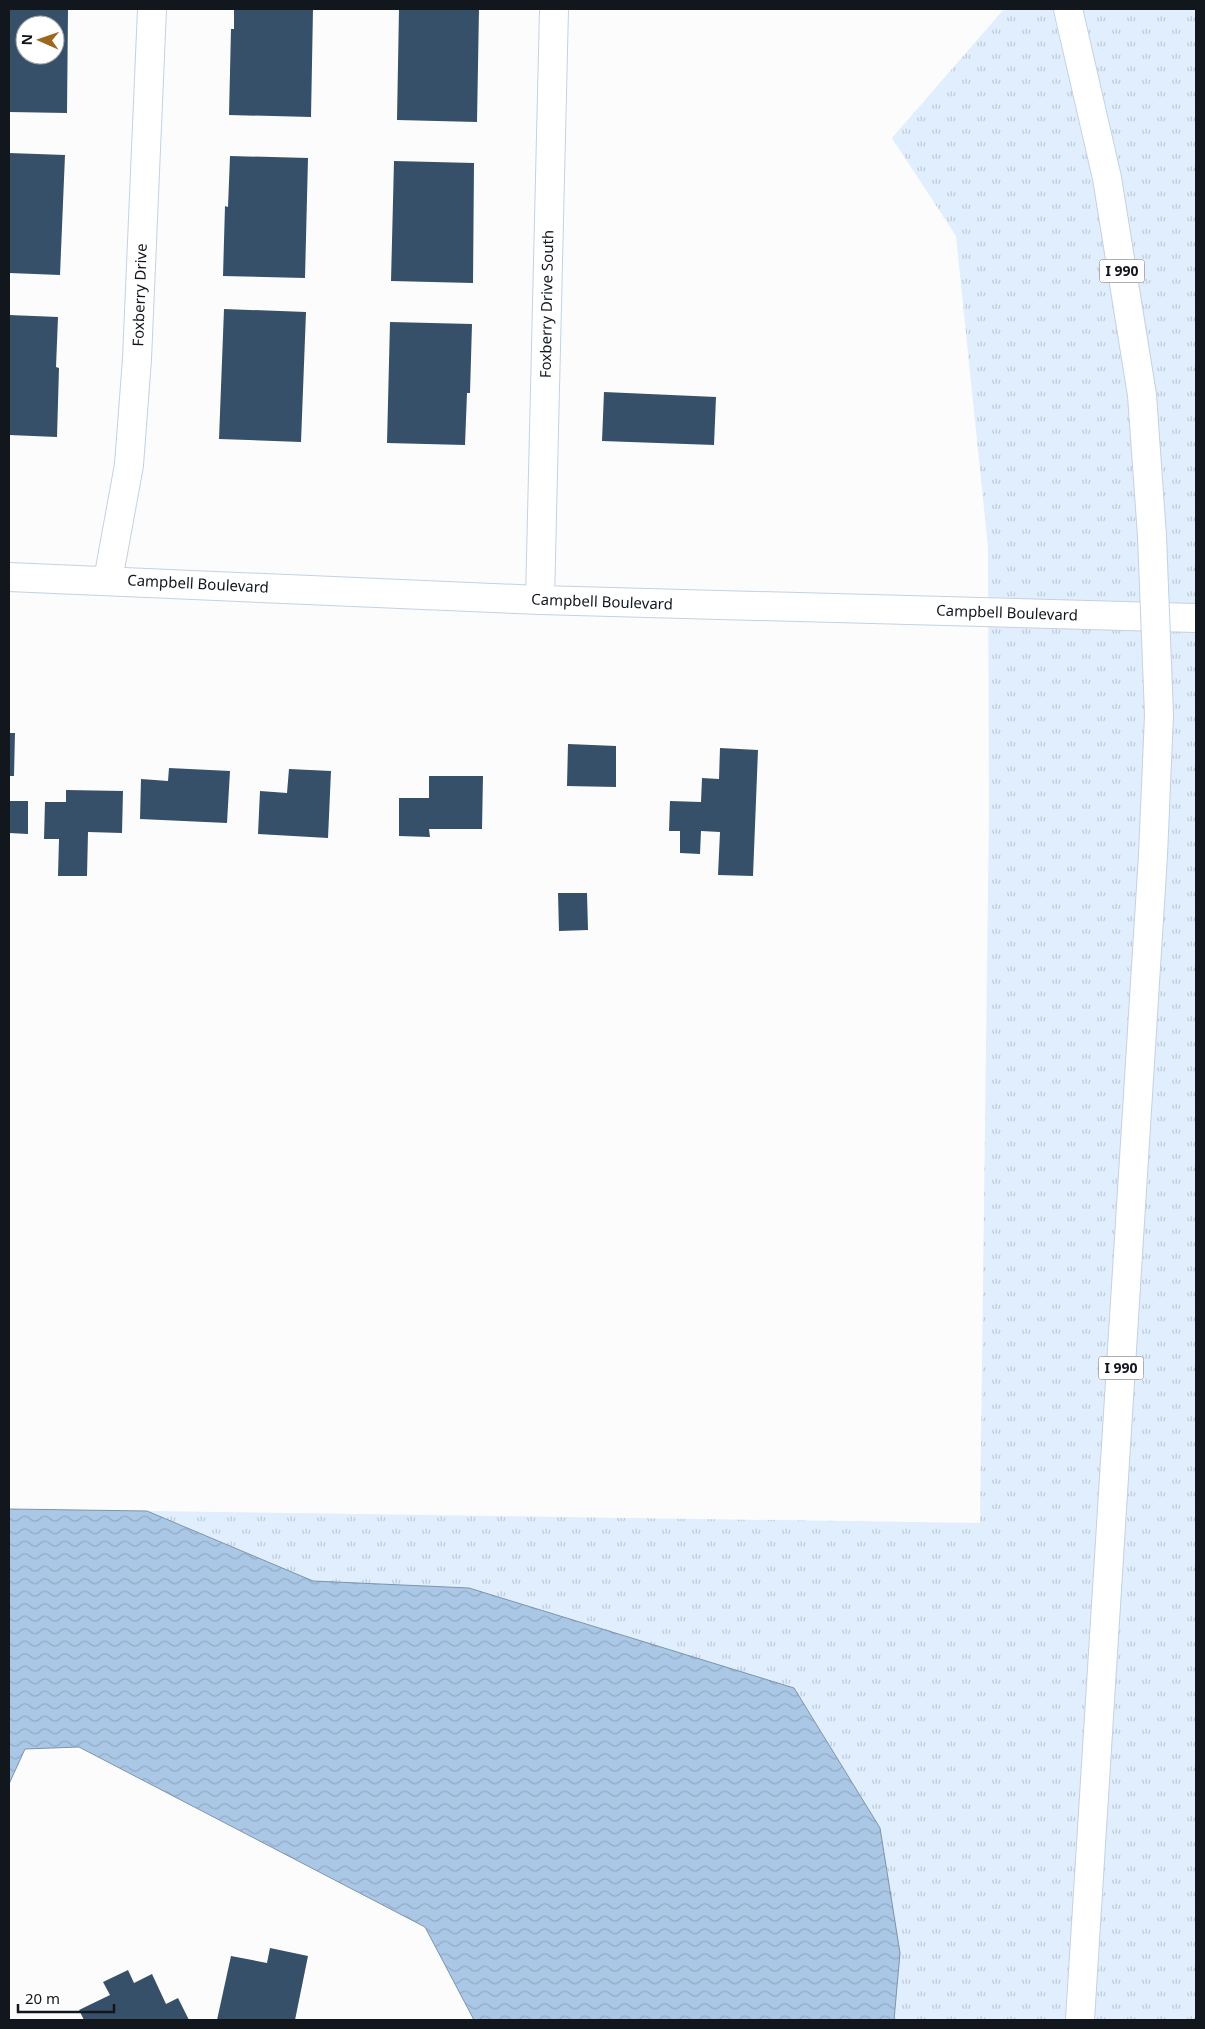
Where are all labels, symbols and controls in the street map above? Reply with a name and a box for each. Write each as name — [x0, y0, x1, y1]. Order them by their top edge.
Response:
north arrow — [15, 15, 65, 65]
text: N — [17, 34, 36, 46]
street label: Foxberry Drive South — [535, 230, 557, 378]
street label: Foxberry Drive — [127, 243, 151, 347]
road number: I 990 — [1100, 260, 1144, 282]
street label: Campbell Boulevard — [127, 569, 269, 597]
street label: Campbell Boulevard — [531, 589, 673, 613]
street label: Campbell Boulevard — [936, 600, 1078, 624]
road number: I 990 — [1098, 1356, 1144, 1380]
scale bar — [18, 1982, 114, 2014]
text: 20 m — [25, 1988, 60, 2008]

